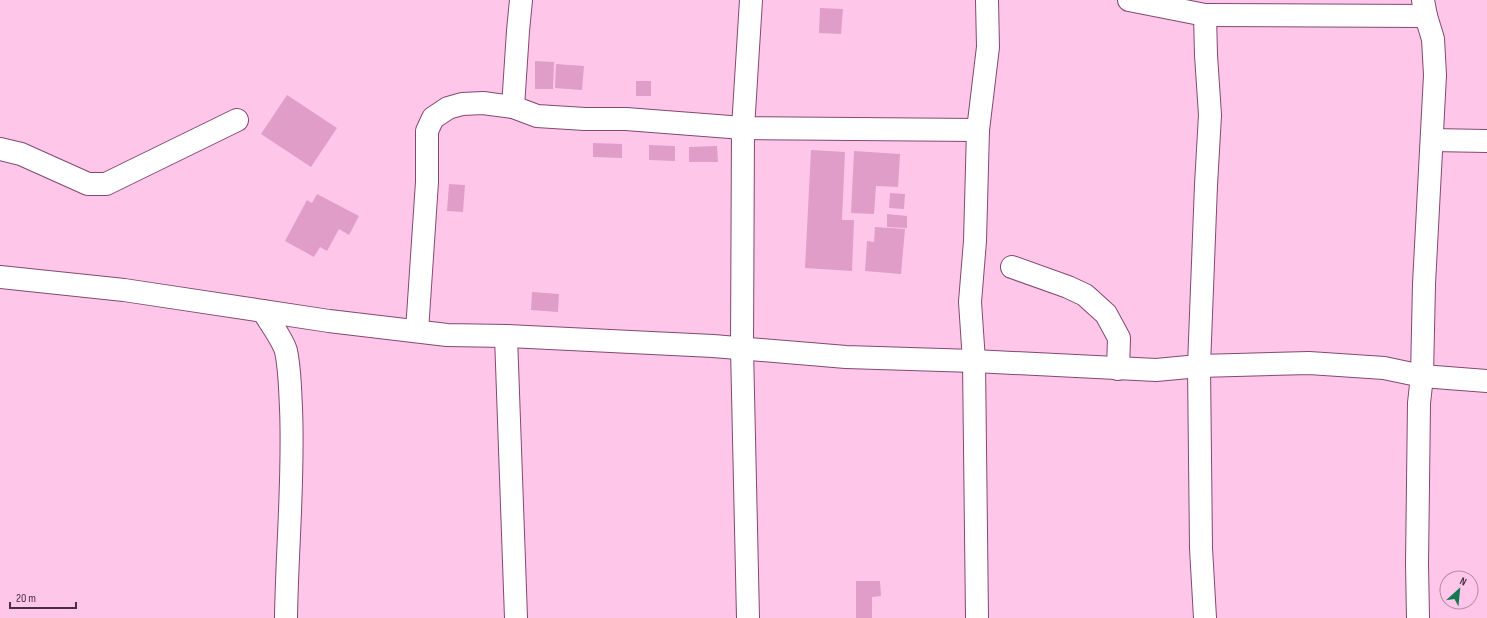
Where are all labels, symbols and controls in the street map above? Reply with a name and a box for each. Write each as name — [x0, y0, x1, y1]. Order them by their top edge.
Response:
north arrow — [1439, 570, 1479, 610]
text: N — [1458, 574, 1469, 589]
scale bar — [10, 584, 76, 610]
text: 20 m — [16, 591, 36, 606]

